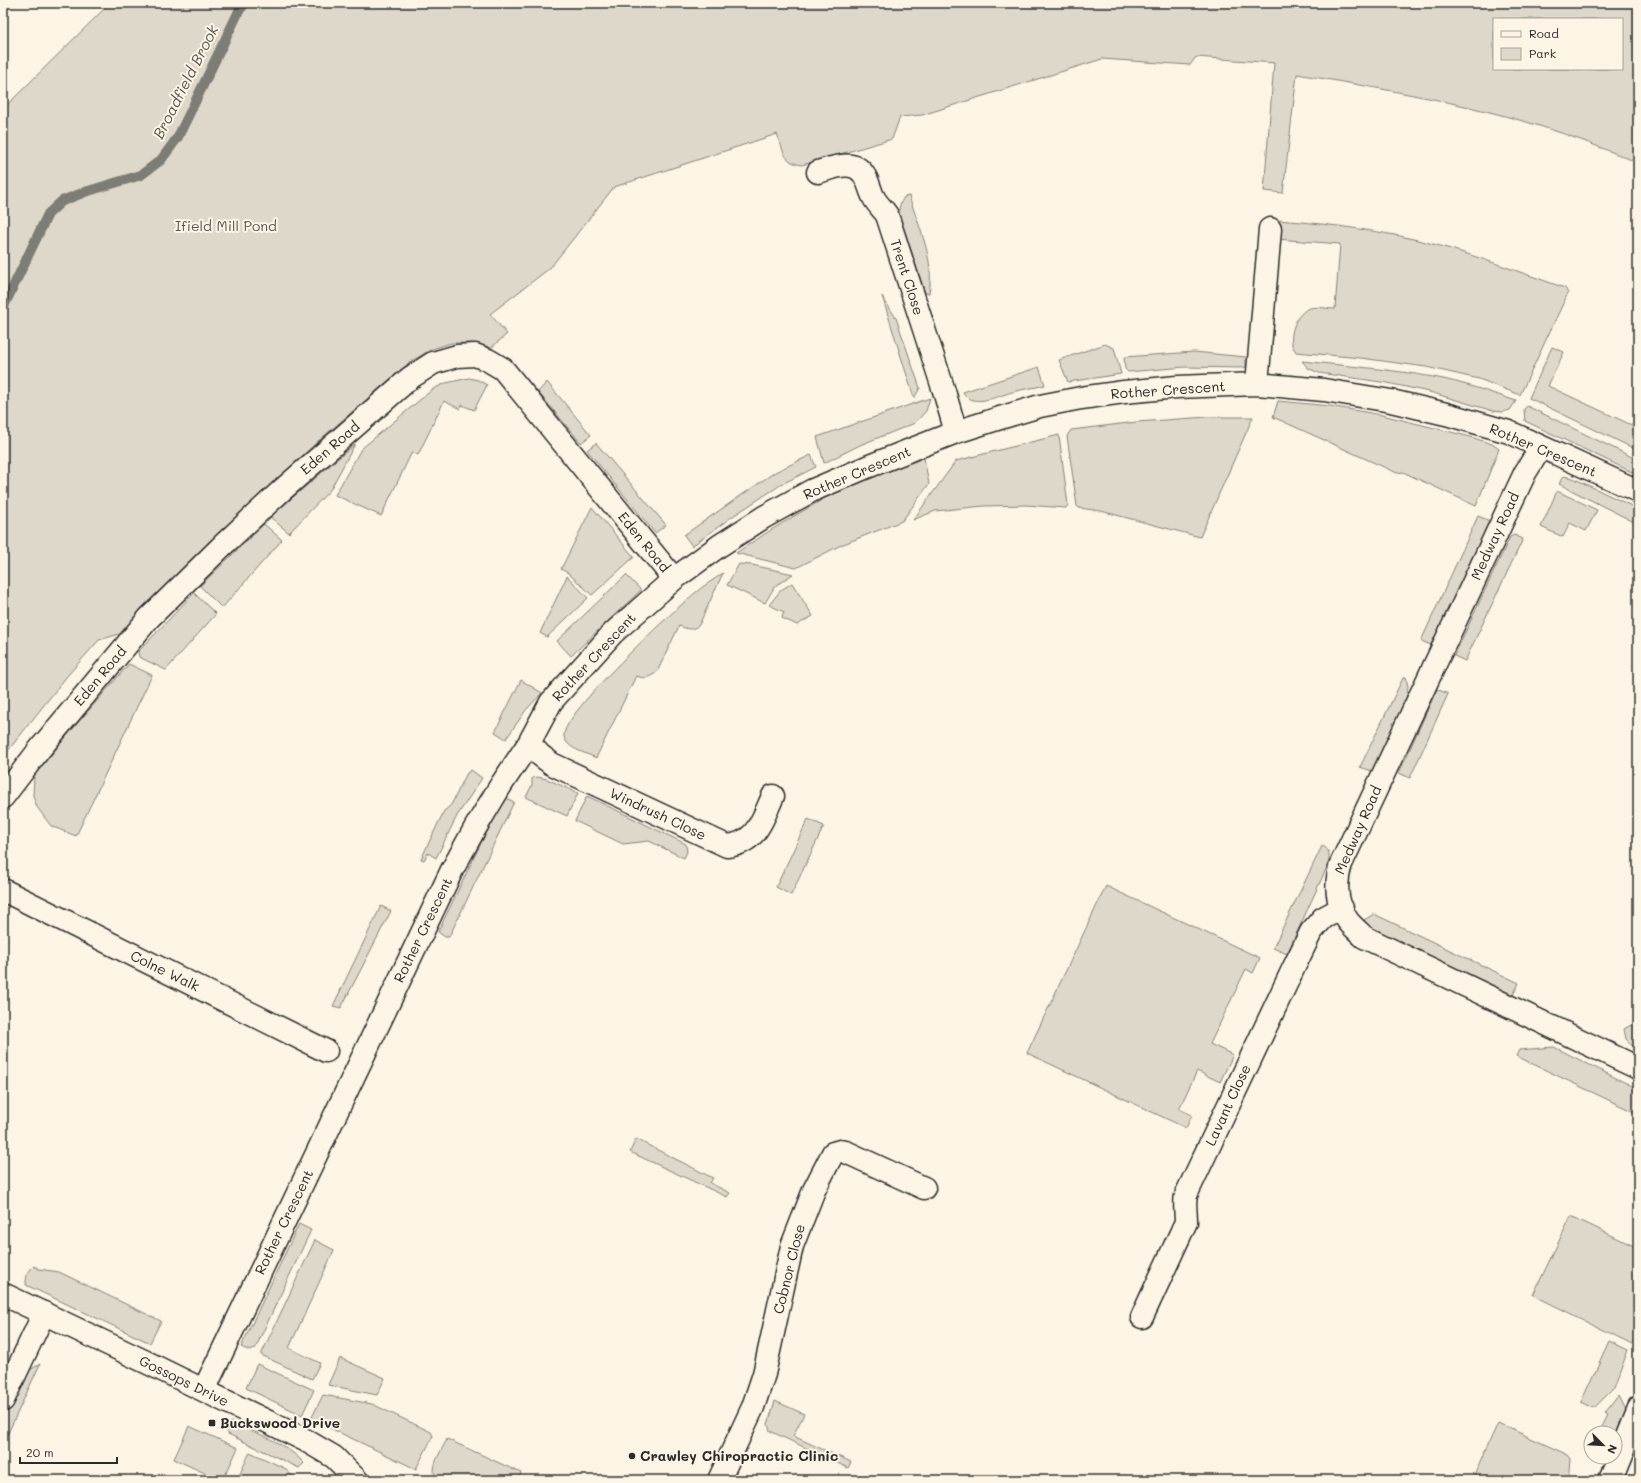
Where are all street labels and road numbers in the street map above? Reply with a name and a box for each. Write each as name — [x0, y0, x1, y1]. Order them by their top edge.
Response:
street label: Trent Close — [886, 236, 929, 317]
street label: Rother Crescent — [1110, 376, 1226, 403]
street label: Eden Road — [296, 417, 363, 479]
street label: Rother Crescent — [1487, 418, 1600, 481]
street label: Rother Crescent — [800, 441, 913, 504]
street label: Medway Road — [1466, 489, 1523, 583]
street label: Eden Road — [614, 507, 675, 576]
street label: Rother Crescent — [548, 608, 640, 705]
street label: Eden Road — [69, 642, 130, 710]
street label: Medway Road — [1330, 782, 1386, 877]
street label: Windrush Close — [607, 783, 710, 844]
street label: Rother Crescent — [389, 874, 456, 986]
street label: Colne Walk — [127, 946, 203, 995]
street label: Lavant Close — [1200, 1061, 1255, 1149]
street label: Rother Crescent — [250, 1166, 317, 1278]
street label: Cobnor Close — [768, 1222, 809, 1316]
street label: Gossops Drive — [136, 1351, 232, 1410]

